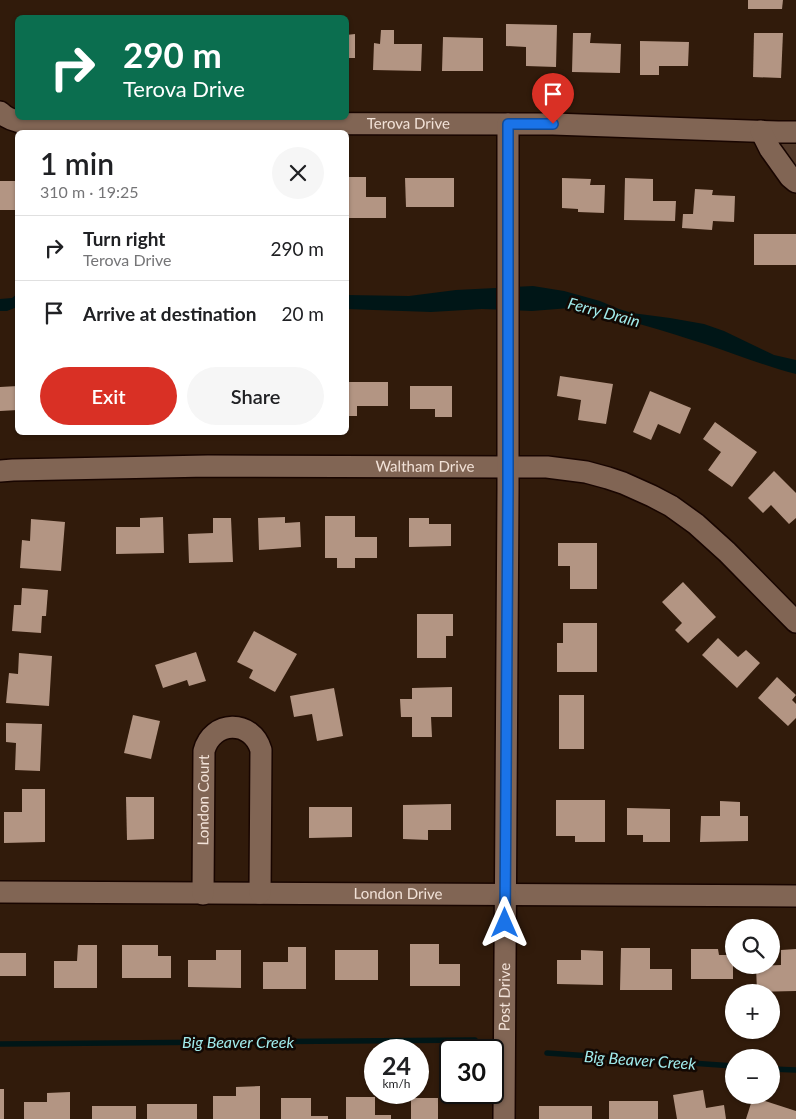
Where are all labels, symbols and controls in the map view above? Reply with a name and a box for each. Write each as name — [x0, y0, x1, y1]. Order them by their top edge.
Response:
text: 290 m — [123, 33, 222, 75]
icon: right — [40, 35, 105, 100]
pin — [532, 73, 574, 124]
text: Terova Drive — [123, 75, 245, 102]
icon: arrive — [539, 80, 567, 108]
street label: Terova Drive — [367, 114, 450, 132]
text: 1 min — [40, 145, 114, 181]
button: close — [272, 147, 324, 199]
text: 310 m · 19:25 — [40, 182, 139, 201]
text: Turn right — [83, 227, 165, 250]
icon: right — [40, 234, 68, 262]
text: 290 m — [270, 237, 324, 260]
text: Terova Drive — [83, 250, 172, 269]
water label: Ferry Drain — [566, 293, 642, 330]
icon: arrive — [40, 299, 68, 327]
text: Arrive at destination — [83, 302, 256, 325]
text: 20 m — [281, 302, 324, 325]
button: Exit — [40, 367, 177, 425]
button: Share — [187, 367, 324, 425]
street label: Waltham Drive — [375, 457, 474, 475]
street label: London Court — [193, 754, 212, 845]
street label: London Drive — [353, 884, 443, 902]
position arrow — [478, 896, 530, 948]
map controls — [725, 919, 780, 1104]
button: search — [725, 919, 780, 974]
street label: Post Drive — [495, 963, 513, 1031]
button: + — [725, 984, 780, 1039]
water label: Big Beaver Creek — [182, 1032, 294, 1051]
speed limit sign: 30 — [439, 1039, 504, 1104]
water label: Big Beaver Creek — [584, 1046, 697, 1073]
button: − — [725, 1049, 780, 1104]
text: 24 — [382, 1050, 411, 1080]
text: km/h — [382, 1076, 411, 1091]

